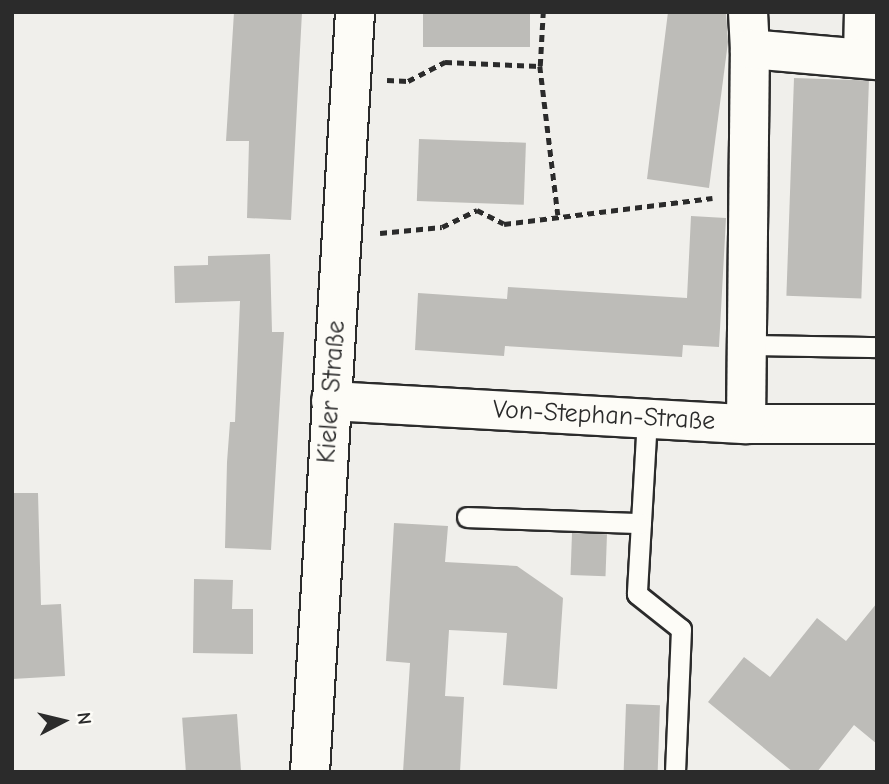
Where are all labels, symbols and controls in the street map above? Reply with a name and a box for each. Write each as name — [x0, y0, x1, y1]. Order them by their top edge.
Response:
street label: Kieler Straße — [311, 320, 353, 464]
street label: Von-Stephan-Straße — [492, 395, 716, 437]
north arrow — [28, 686, 98, 756]
text: N — [72, 711, 96, 726]

